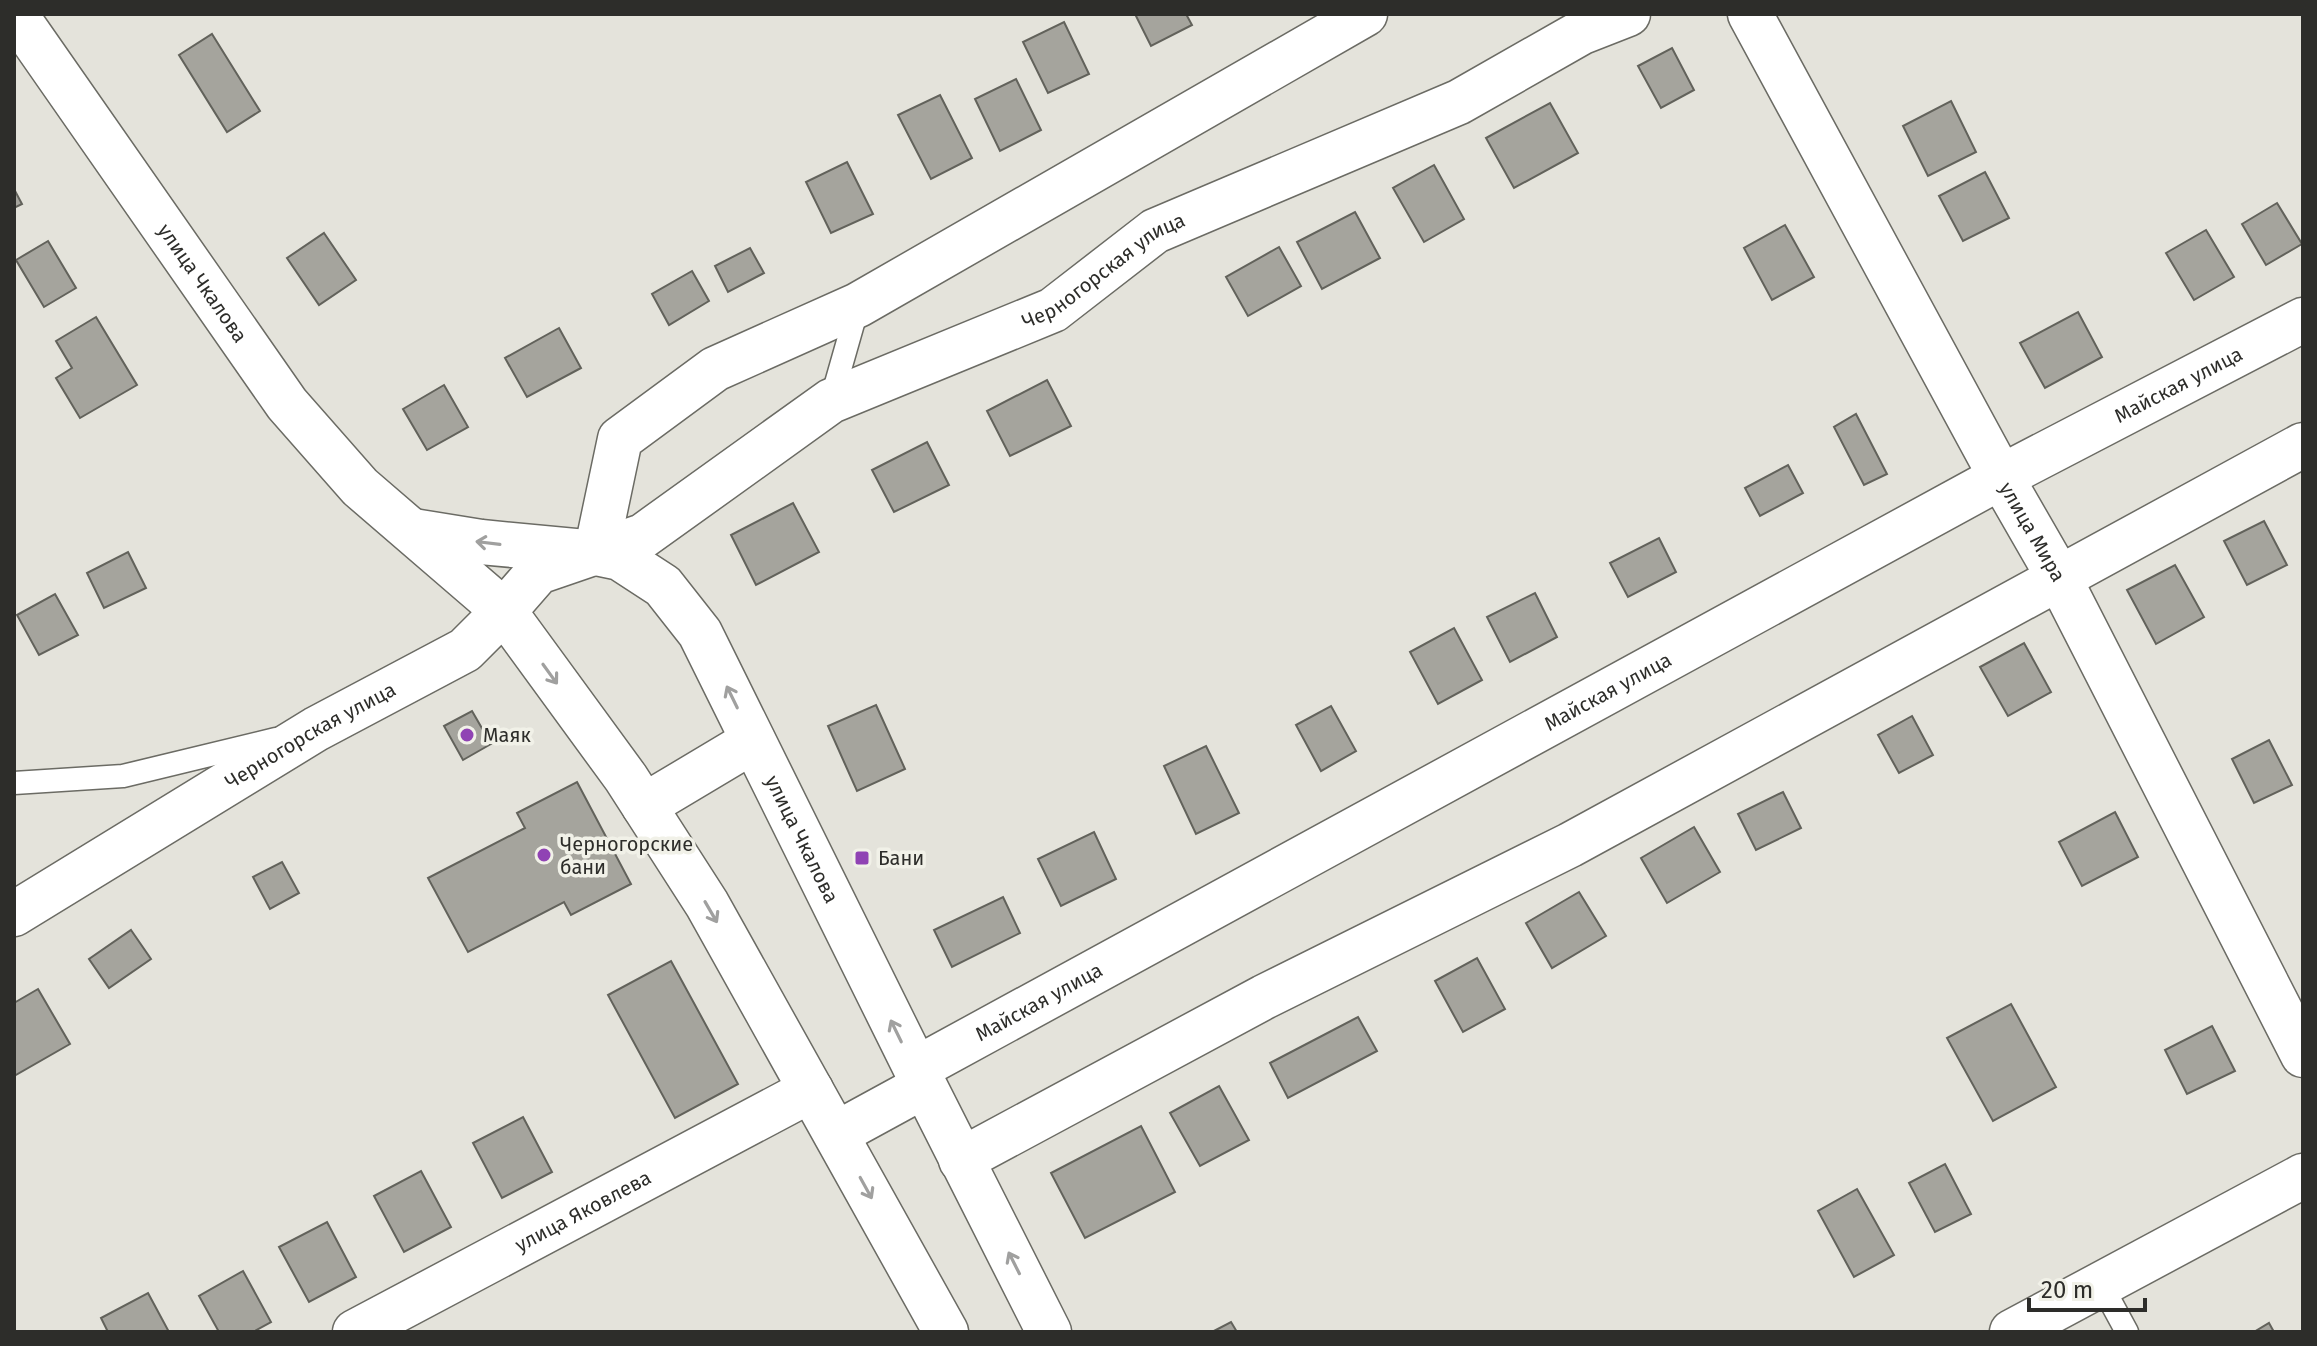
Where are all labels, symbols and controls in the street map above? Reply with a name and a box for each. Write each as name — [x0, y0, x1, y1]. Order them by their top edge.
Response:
street label: Черногорская улица — [1018, 208, 1189, 333]
street label: улица Чкалова — [153, 219, 252, 347]
street label: Майская улица — [2110, 342, 2247, 428]
street label: улица Мира — [1994, 478, 2071, 586]
one-way arrow — [475, 535, 502, 550]
street label: Майская улица — [1540, 647, 1675, 736]
one-way arrow — [542, 663, 559, 684]
street label: Черногорская улица — [221, 677, 400, 794]
one-way arrow — [724, 685, 739, 709]
place label: Маяк — [483, 723, 531, 747]
marker: Маяк — [458, 726, 476, 744]
street label: улица Чкалова — [760, 771, 844, 907]
place label: Черногорские бани — [560, 832, 693, 879]
marker: Черногорские бани — [535, 846, 553, 864]
place label: Бани — [878, 846, 924, 870]
marker: Бани — [853, 849, 871, 867]
one-way arrow — [704, 900, 720, 924]
street label: Майская улица — [971, 958, 1107, 1046]
one-way arrow — [888, 1019, 904, 1043]
street label: улица Яковлева — [511, 1165, 655, 1257]
one-way arrow — [858, 1176, 874, 1199]
one-way arrow — [1005, 1251, 1021, 1275]
scale bar — [2029, 1262, 2145, 1312]
text: 20 m — [2041, 1276, 2093, 1304]

